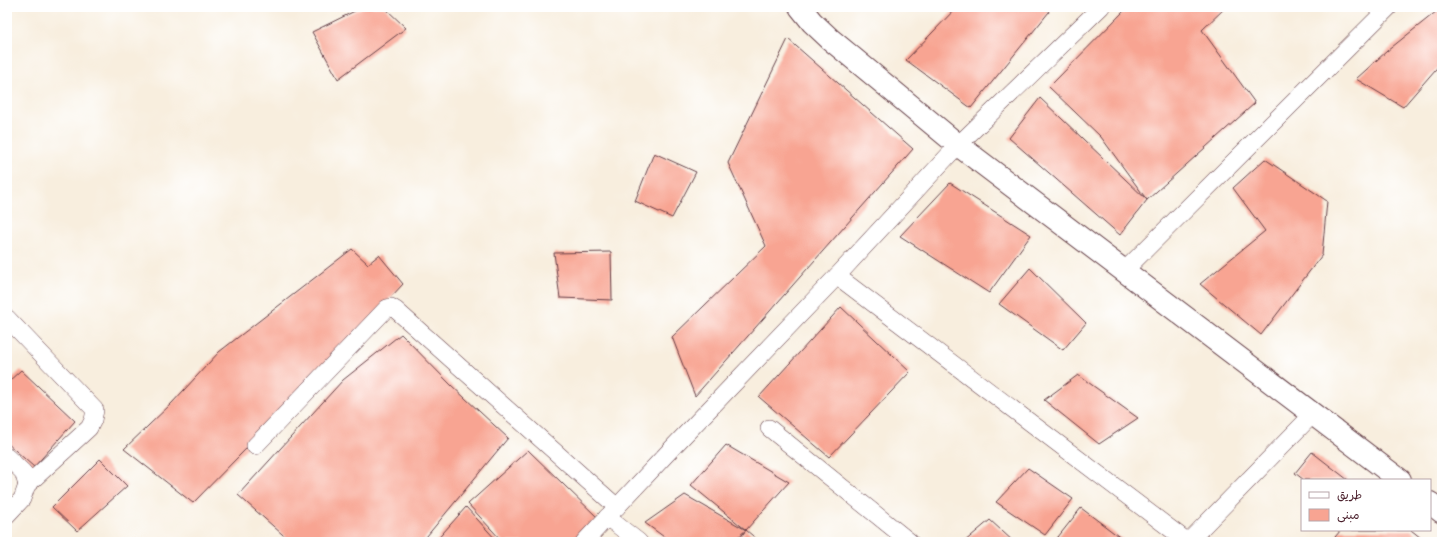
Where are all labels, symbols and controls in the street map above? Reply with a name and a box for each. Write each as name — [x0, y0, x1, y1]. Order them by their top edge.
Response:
legend — [1301, 479, 1431, 531]
text: طريق — [1337, 484, 1362, 506]
text: مبنى — [1337, 504, 1360, 526]

